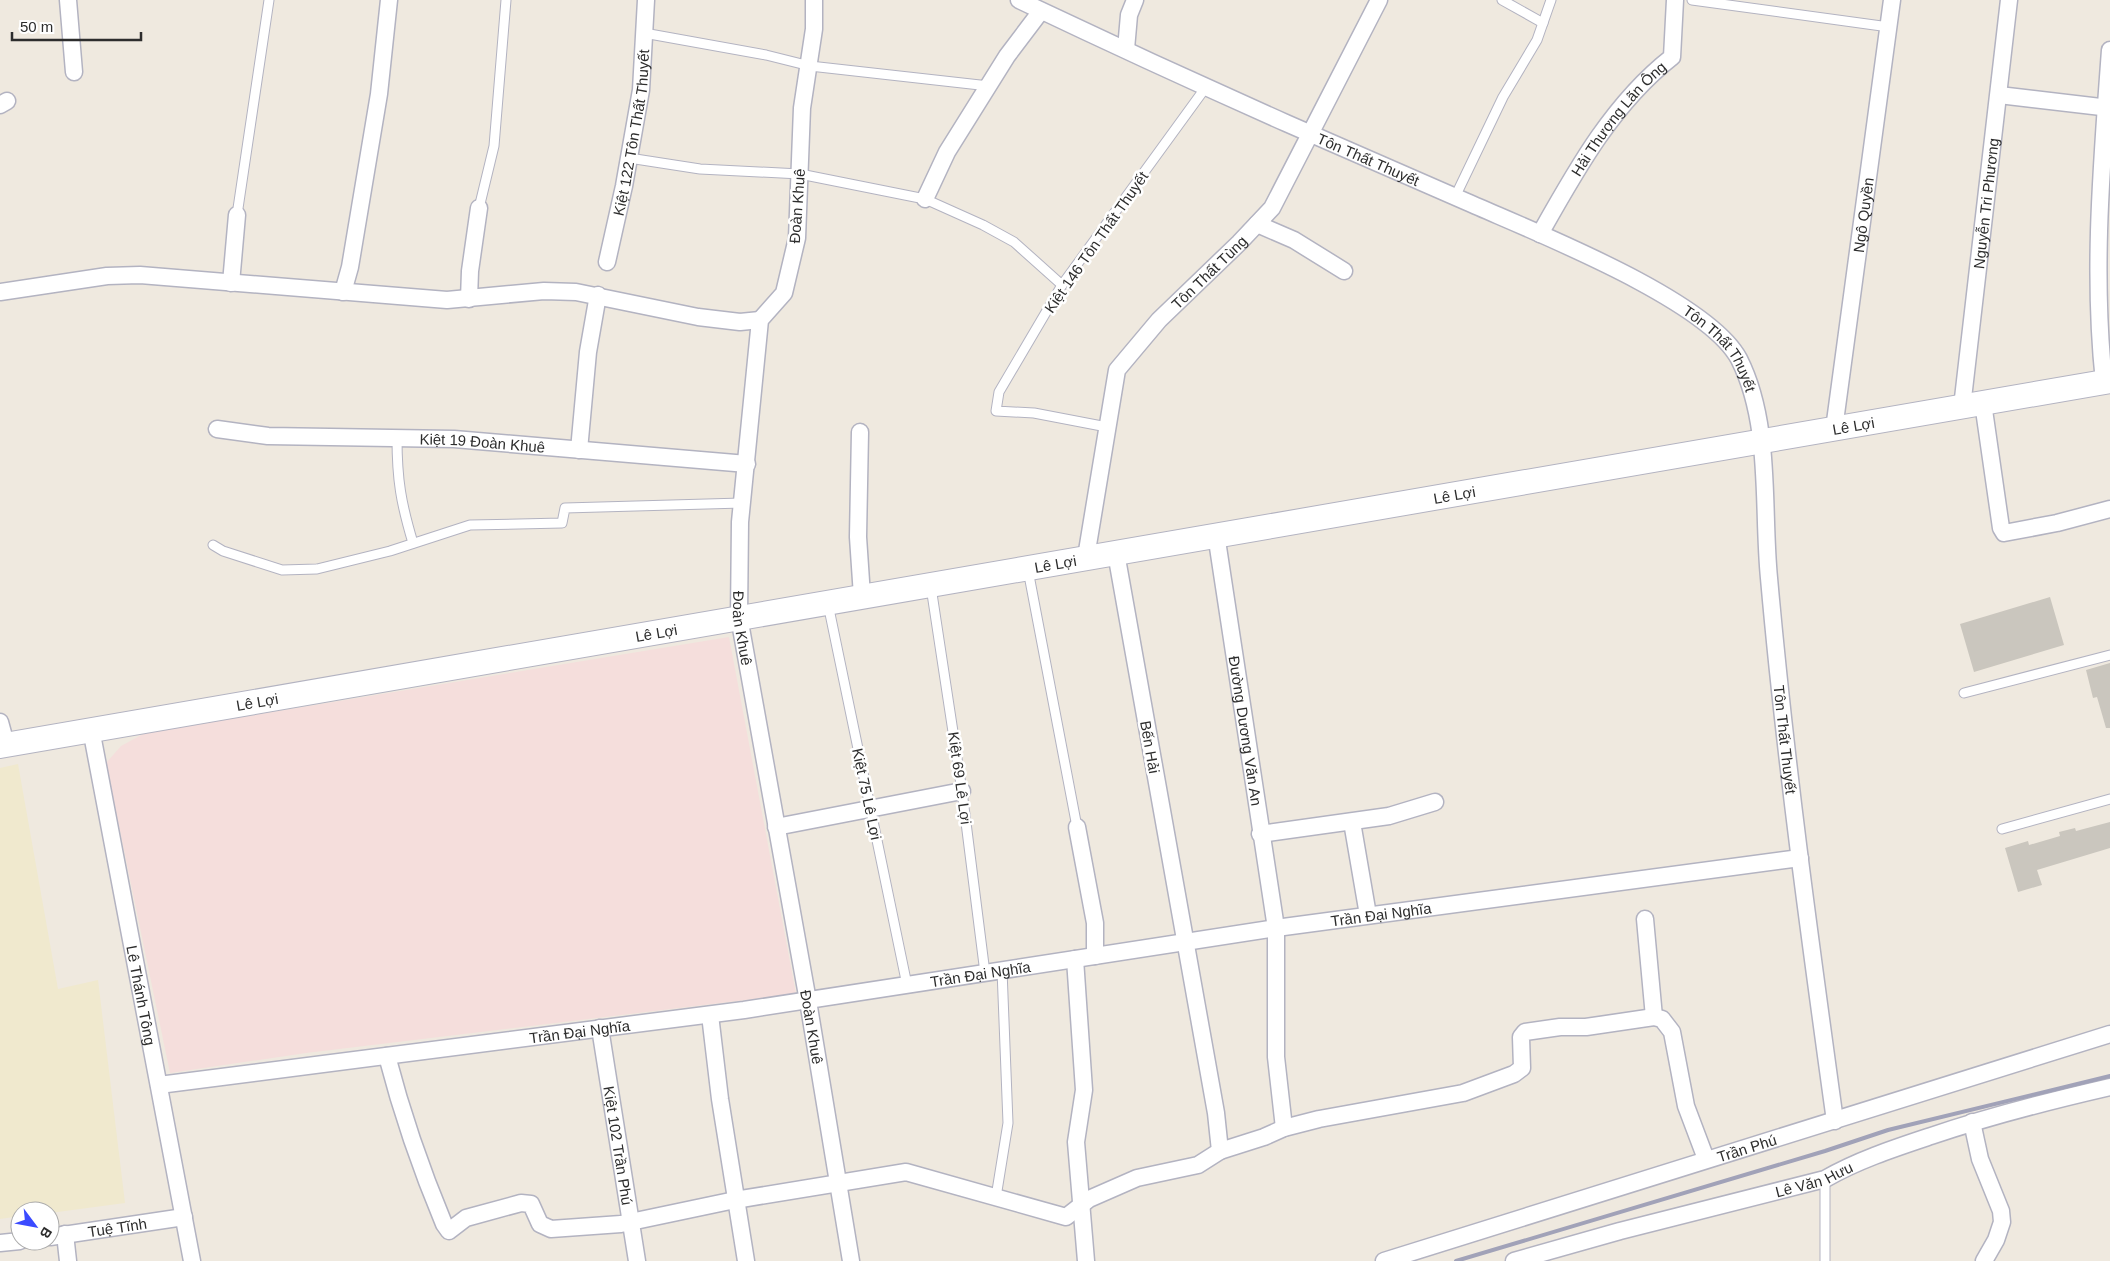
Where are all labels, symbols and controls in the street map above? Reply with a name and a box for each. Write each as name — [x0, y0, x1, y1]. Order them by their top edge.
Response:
scale bar — [12, 10, 141, 42]
text: 50 m — [20, 18, 53, 35]
street label: Kiệt 122 Tôn Thất Thuyết — [609, 48, 652, 217]
street label: Hải Thượng Lãn Ông — [1567, 58, 1669, 179]
street label: Tôn Thất Thuyết — [1315, 129, 1423, 189]
street label: Nguyễn Tri Phương — [1970, 137, 2002, 270]
street label: Kiệt 146 Tôn Thất Thuyết — [1041, 167, 1152, 316]
street label: Đoàn Khuê — [786, 168, 808, 244]
street label: Ngô Quyền — [1849, 176, 1876, 254]
street label: Tôn Thất Tùng — [1168, 232, 1250, 312]
street label: Tôn Thất Thuyết — [1680, 301, 1760, 395]
street label: Lê Lợi — [1831, 413, 1876, 437]
street label: Kiệt 19 Đoàn Khuê — [419, 430, 546, 455]
street label: Lê Lợi — [1432, 482, 1477, 506]
street label: Lê Lợi — [1033, 551, 1078, 575]
street label: Đoàn Khuê — [730, 591, 756, 667]
street label: Lê Lợi — [634, 620, 679, 644]
street label: Đường Dương Văn An — [1226, 655, 1266, 807]
street label: Tôn Thất Thuyết — [1771, 684, 1800, 796]
street label: Lê Lợi — [235, 690, 280, 713]
street label: Bến Hải — [1137, 719, 1163, 775]
street label: Kiệt 69 Lê Lợi — [945, 731, 975, 825]
street label: Kiệt 75 Lê Lợi — [849, 747, 885, 841]
street label: Trần Đại Nghĩa — [1330, 899, 1433, 929]
street label: Lê Thánh Tông — [124, 944, 159, 1047]
street label: Trần Đại Nghĩa — [929, 957, 1032, 990]
street label: Đoàn Khuê — [798, 988, 827, 1065]
street label: Trần Đại Nghĩa — [528, 1016, 631, 1046]
street label: Kiệt 102 Trần Phú — [601, 1085, 636, 1206]
street label: Trần Phú — [1715, 1130, 1778, 1165]
street label: Lê Văn Hưu — [1773, 1158, 1855, 1200]
north arrow — [10, 1201, 60, 1251]
street label: Tuệ Tĩnh — [87, 1214, 148, 1240]
text: B — [37, 1224, 55, 1241]

